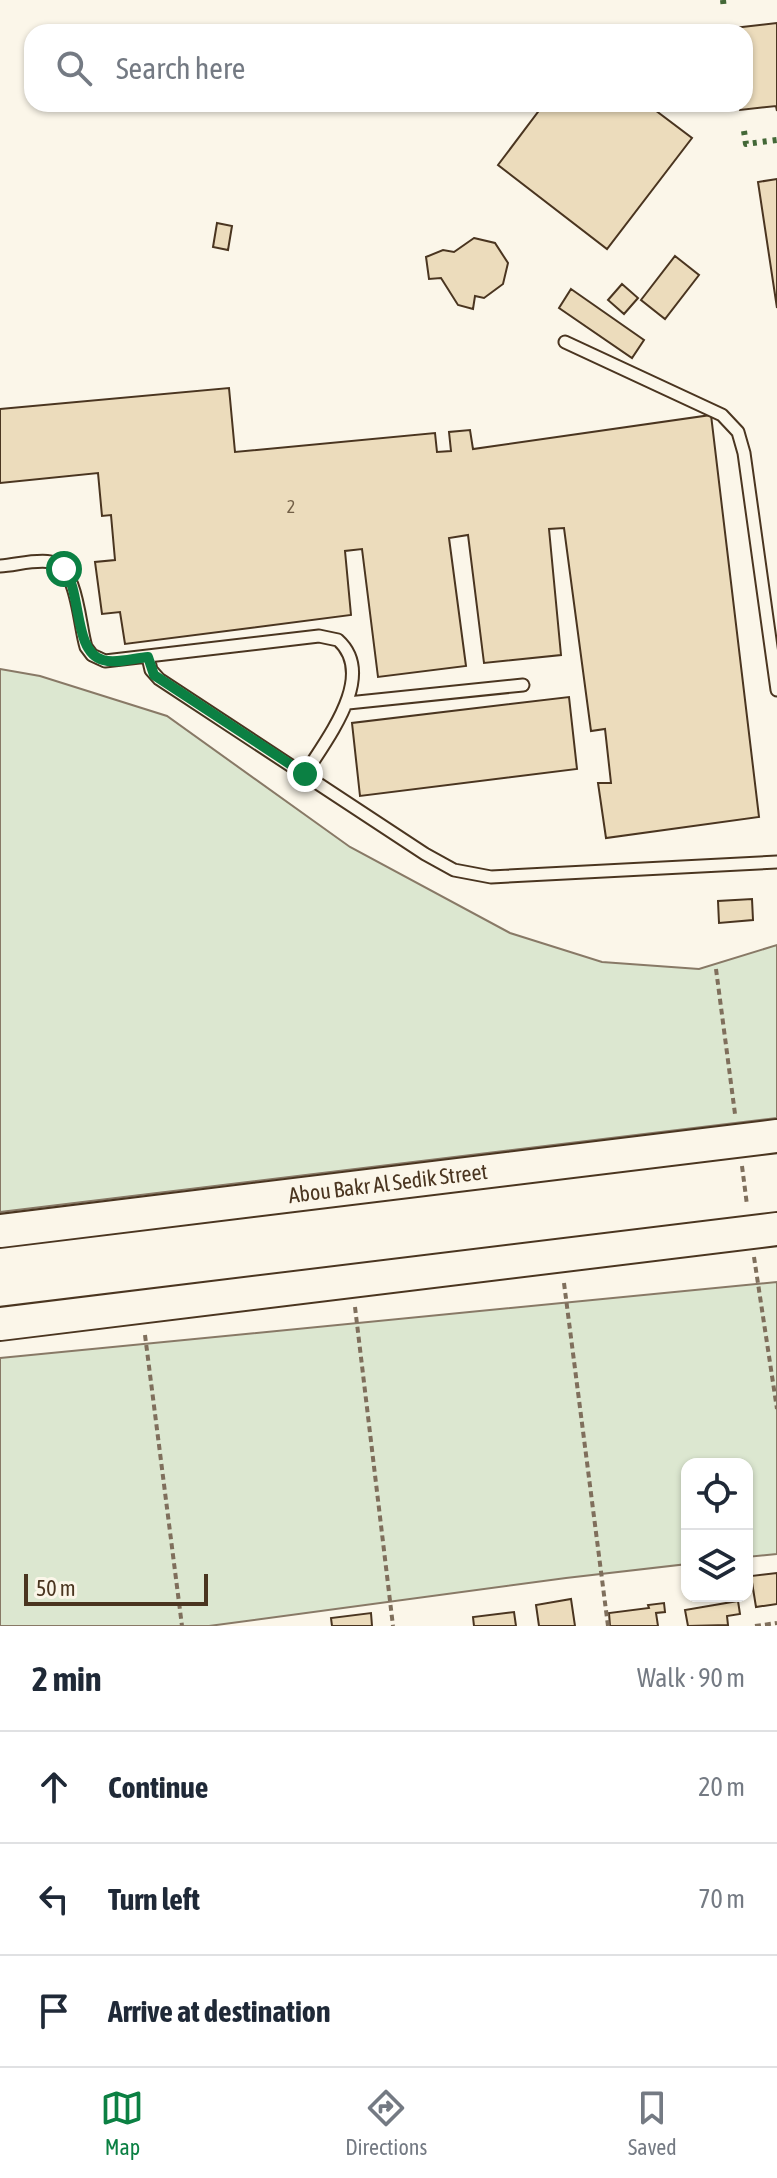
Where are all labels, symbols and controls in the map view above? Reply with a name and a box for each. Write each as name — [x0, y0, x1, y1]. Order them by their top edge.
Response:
search box — [24, 24, 753, 112]
icon: search — [52, 46, 96, 90]
text: Search here — [116, 51, 245, 85]
house number: 2 — [287, 496, 295, 517]
route start — [46, 551, 82, 587]
route end — [287, 756, 323, 792]
street label: Abou Bakr Al Sedik Street — [287, 1158, 489, 1208]
map controls — [681, 1458, 753, 1602]
button: locate — [681, 1458, 753, 1530]
button: layers — [681, 1530, 753, 1602]
scale bar — [24, 1570, 208, 1606]
text: 50 m — [36, 1575, 76, 1601]
text: 2 min — [32, 1659, 101, 1698]
text: Walk · 90 m — [637, 1663, 745, 1693]
icon: ahead — [32, 1765, 76, 1809]
text: Continue — [108, 1770, 208, 1804]
text: 20 m — [698, 1772, 745, 1802]
icon: left — [32, 1877, 76, 1921]
text: Turn left — [108, 1882, 200, 1916]
text: 70 m — [698, 1884, 745, 1914]
icon: arrive — [32, 1989, 76, 2033]
text: Arrive at destination — [108, 1994, 330, 2028]
tab: Map — [100, 2086, 144, 2160]
tab: Directions — [345, 2086, 427, 2160]
tab: Saved — [628, 2086, 677, 2160]

